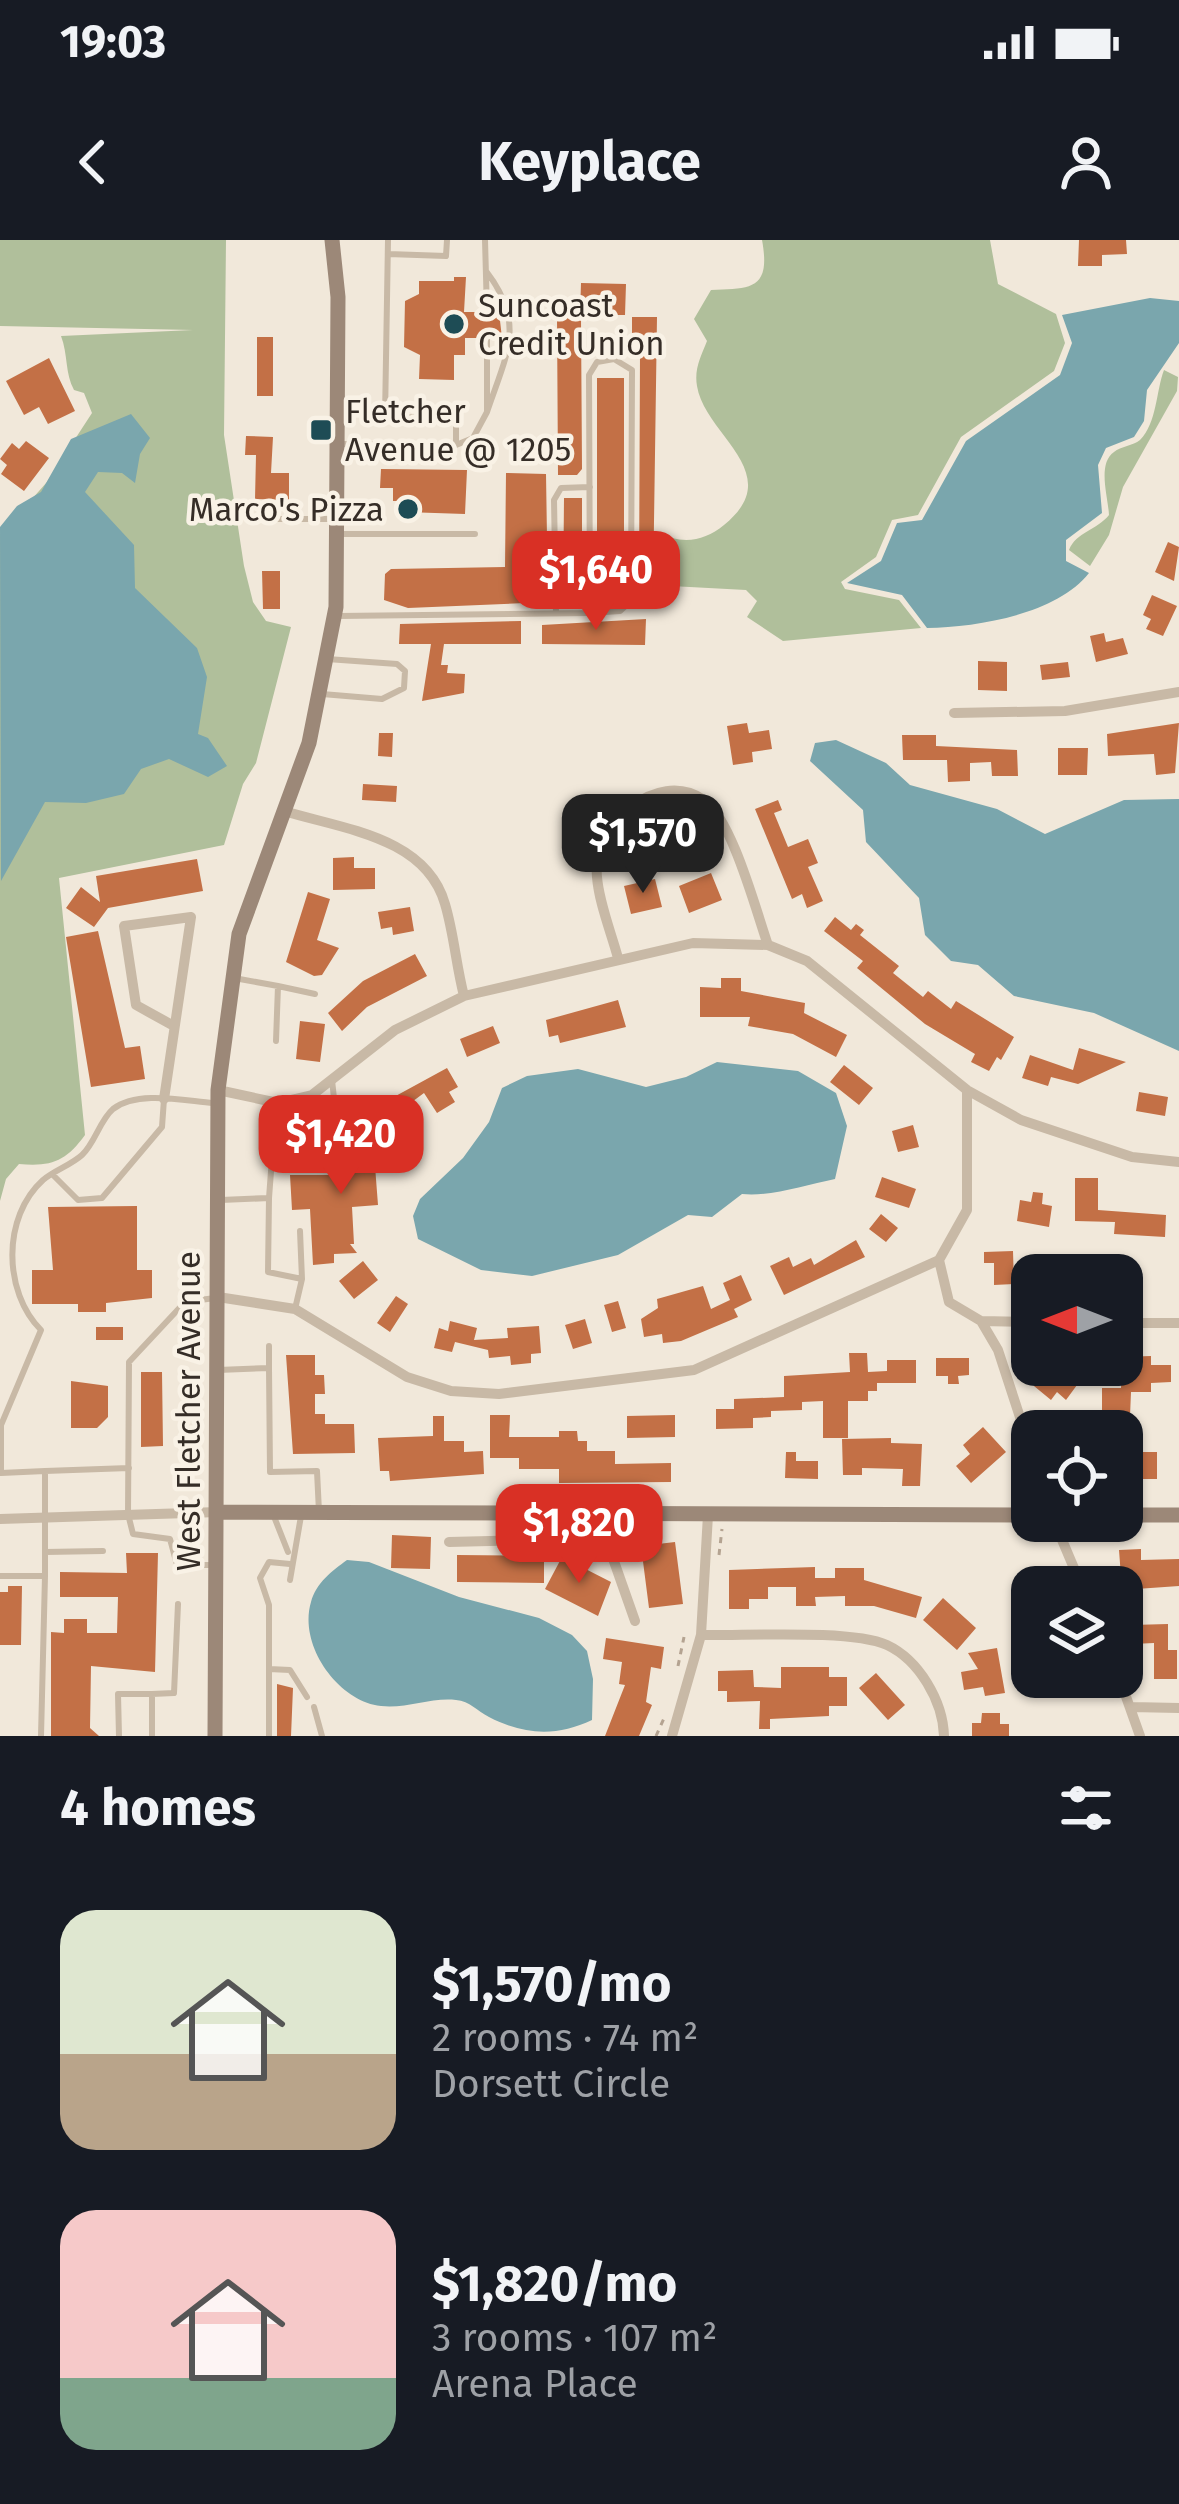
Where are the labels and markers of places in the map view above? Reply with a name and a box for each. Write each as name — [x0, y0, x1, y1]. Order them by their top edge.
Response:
place label: Suncoast Credit Union — [478, 286, 665, 364]
marker: Suncoast Credit Union — [441, 311, 467, 337]
place label: Fletcher Avenue @ 1205 — [345, 392, 571, 470]
marker: Fletcher Avenue @ 1205 — [308, 417, 334, 443]
place label: Marco's Pizza — [189, 490, 384, 530]
marker: Marco's Pizza — [395, 496, 421, 522]
pin: $1,640 — [498, 531, 694, 633]
pin: $1,570 — [545, 794, 741, 896]
pin: $1,420 — [243, 1095, 439, 1197]
pin: $1,820 — [481, 1484, 677, 1586]

